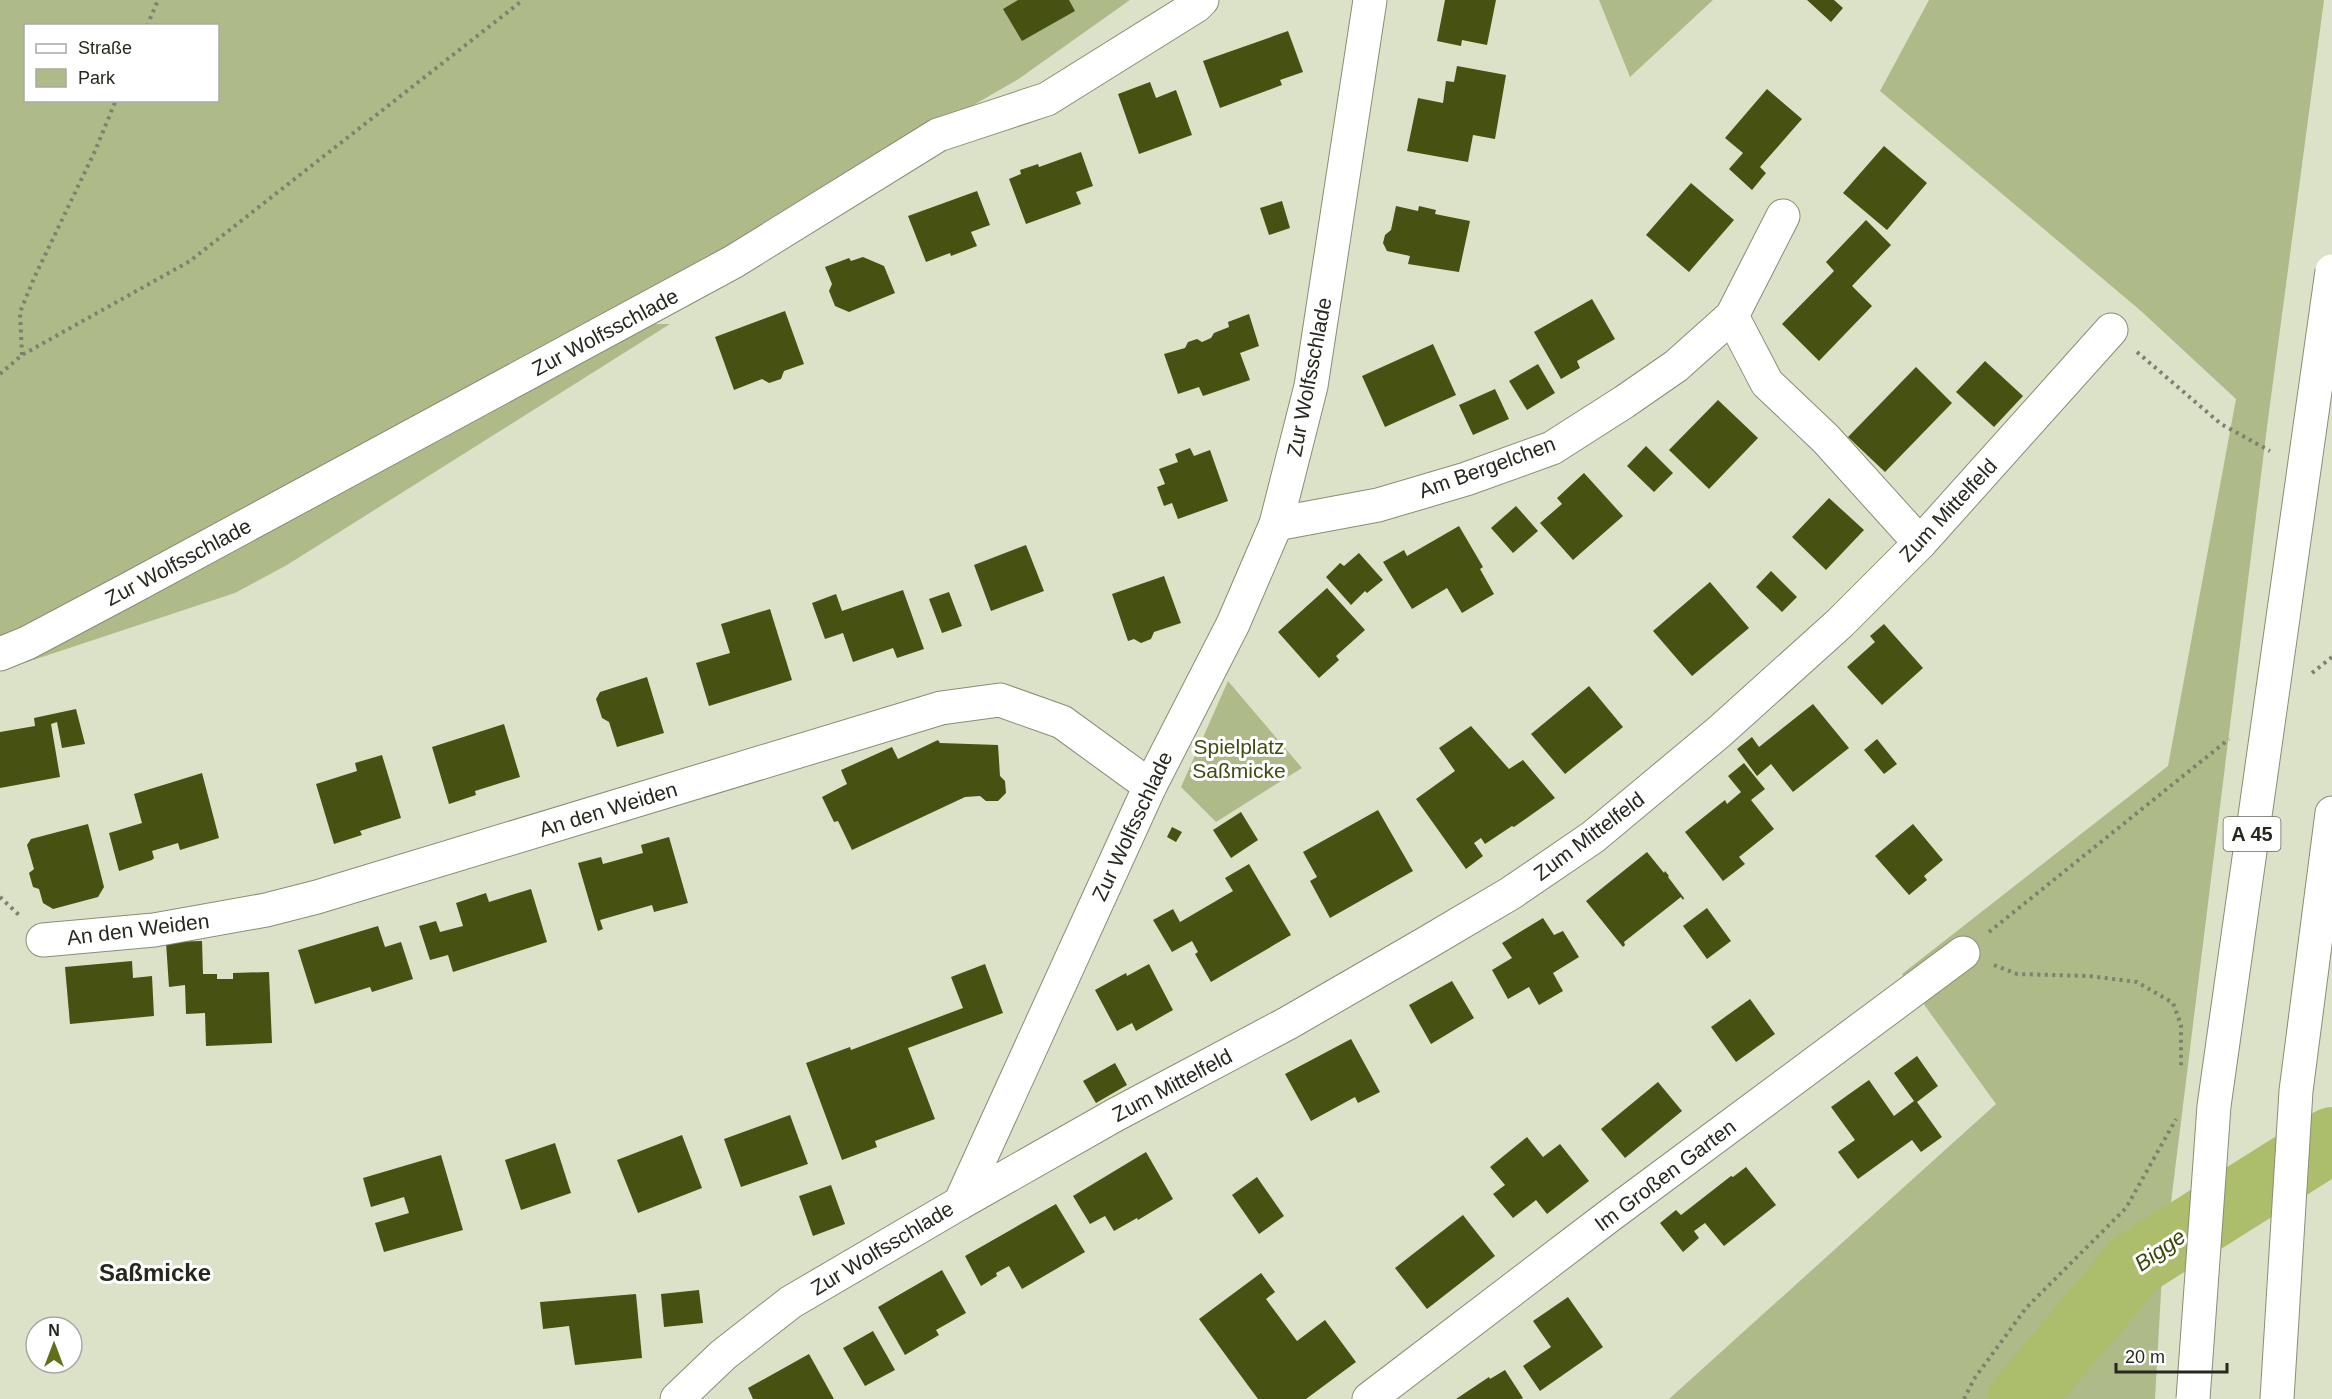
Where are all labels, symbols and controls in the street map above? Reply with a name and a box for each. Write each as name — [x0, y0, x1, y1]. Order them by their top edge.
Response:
legend — [24, 24, 219, 102]
text: Straße — [78, 38, 132, 58]
text: Park — [78, 68, 116, 88]
street label: Zur Wolfsschlade — [528, 284, 682, 380]
street label: Zur Wolfsschlade — [1282, 295, 1336, 459]
street label: Am Bergelchen — [1416, 432, 1558, 502]
street label: Zum Mittelfeld — [1895, 454, 2001, 566]
street label: Zur Wolfsschlade — [101, 514, 255, 610]
park label: Spielplatz Saßmicke — [1192, 735, 1286, 782]
street label: Zur Wolfsschlade — [1087, 748, 1177, 904]
street label: An den Weiden — [536, 777, 680, 841]
street label: Zum Mittelfeld — [1529, 787, 1649, 885]
road number: A 45 — [2224, 817, 2280, 851]
street label: An den Weiden — [66, 909, 210, 949]
street label: Zum Mittelfeld — [1108, 1044, 1236, 1126]
street label: Im Großen Garten — [1590, 1115, 1740, 1235]
street label: Zur Wolfsschlade — [807, 1196, 957, 1300]
water label: Bigge — [2130, 1224, 2190, 1276]
district label: Saßmicke — [99, 1259, 211, 1286]
north arrow — [24, 1315, 84, 1375]
text: N — [48, 1322, 60, 1339]
scale bar — [2116, 1336, 2227, 1374]
text: 20 m — [2125, 1347, 2165, 1367]

